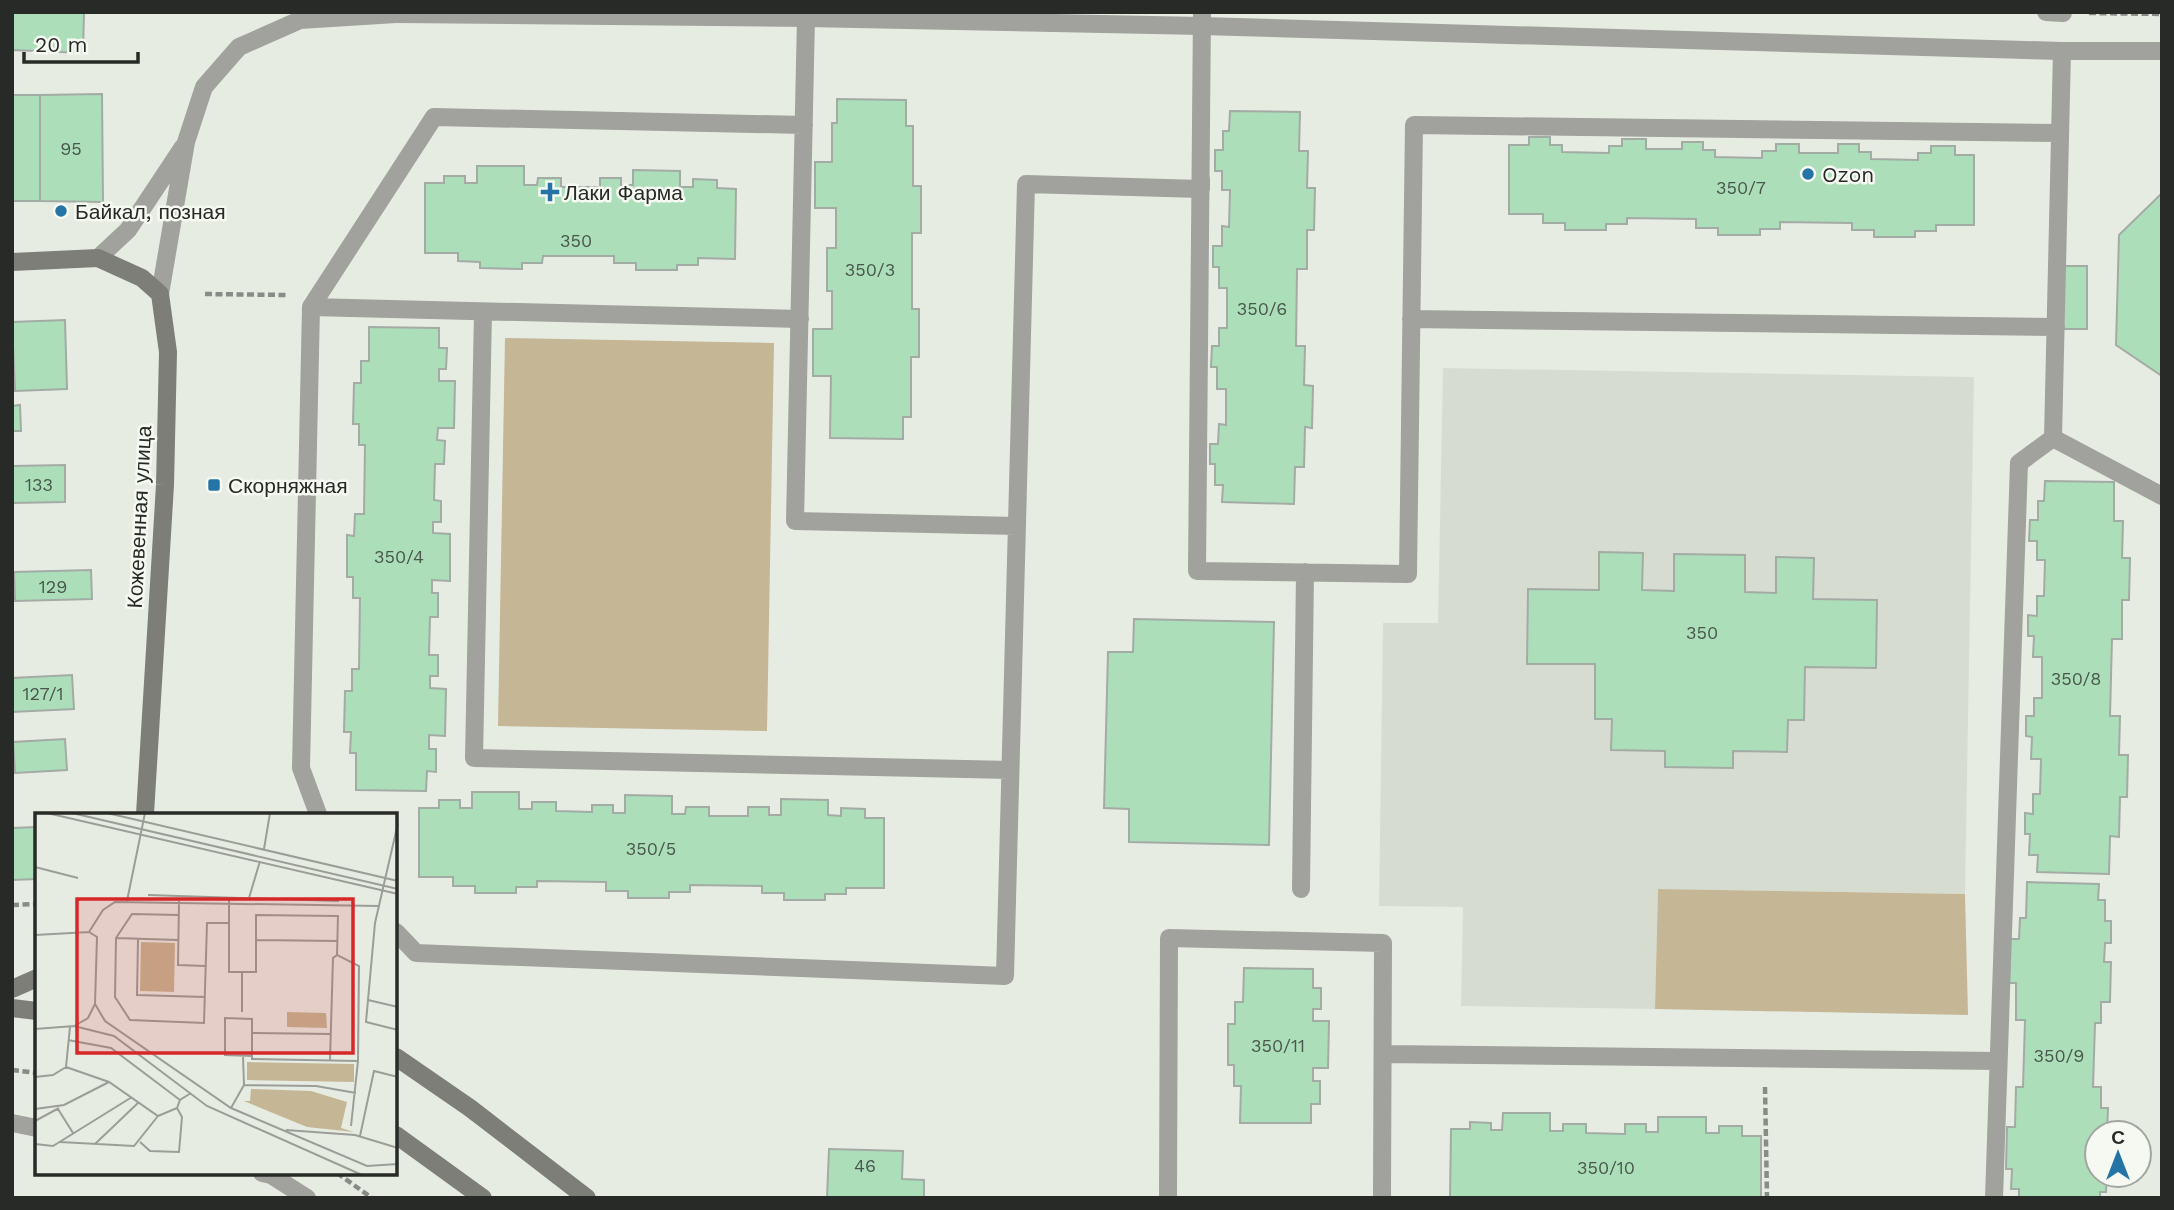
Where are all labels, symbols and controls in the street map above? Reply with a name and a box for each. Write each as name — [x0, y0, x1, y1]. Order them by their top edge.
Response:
scale bar — [24, 21, 138, 65]
text: 20 m — [35, 32, 87, 57]
house number: 95 — [60, 138, 82, 159]
place label: Ozon — [1822, 162, 1874, 187]
marker: Ozon — [1800, 166, 1816, 182]
house number: 350/7 — [1716, 177, 1766, 198]
place label: Лаки Фарма — [564, 180, 683, 205]
marker: Лаки Фарма — [542, 184, 558, 200]
place label: Байкал, позная — [75, 199, 226, 224]
marker: Байкал, позная — [53, 203, 69, 219]
house number: 350 — [560, 230, 592, 251]
house number: 350/3 — [845, 259, 895, 280]
house number: 350/6 — [1237, 298, 1287, 319]
street label: Кожевенная улица — [122, 425, 156, 609]
place label: Скорняжная — [228, 473, 348, 498]
house number: 133 — [25, 474, 53, 495]
marker: Скорняжная — [206, 477, 222, 493]
house number: 350/4 — [374, 546, 424, 567]
house number: 129 — [39, 576, 67, 597]
house number: 350 — [1686, 622, 1718, 643]
house number: 350/8 — [2051, 668, 2101, 689]
house number: 127/1 — [22, 683, 64, 704]
inset map — [35, 813, 397, 1175]
house number: 350/5 — [626, 838, 676, 859]
house number: 350/11 — [1251, 1035, 1305, 1056]
house number: 350/9 — [2034, 1045, 2084, 1066]
north arrow — [2083, 1119, 2153, 1189]
text: С — [2111, 1126, 2125, 1149]
house number: 46 — [854, 1155, 876, 1176]
house number: 350/10 — [1577, 1157, 1635, 1178]

